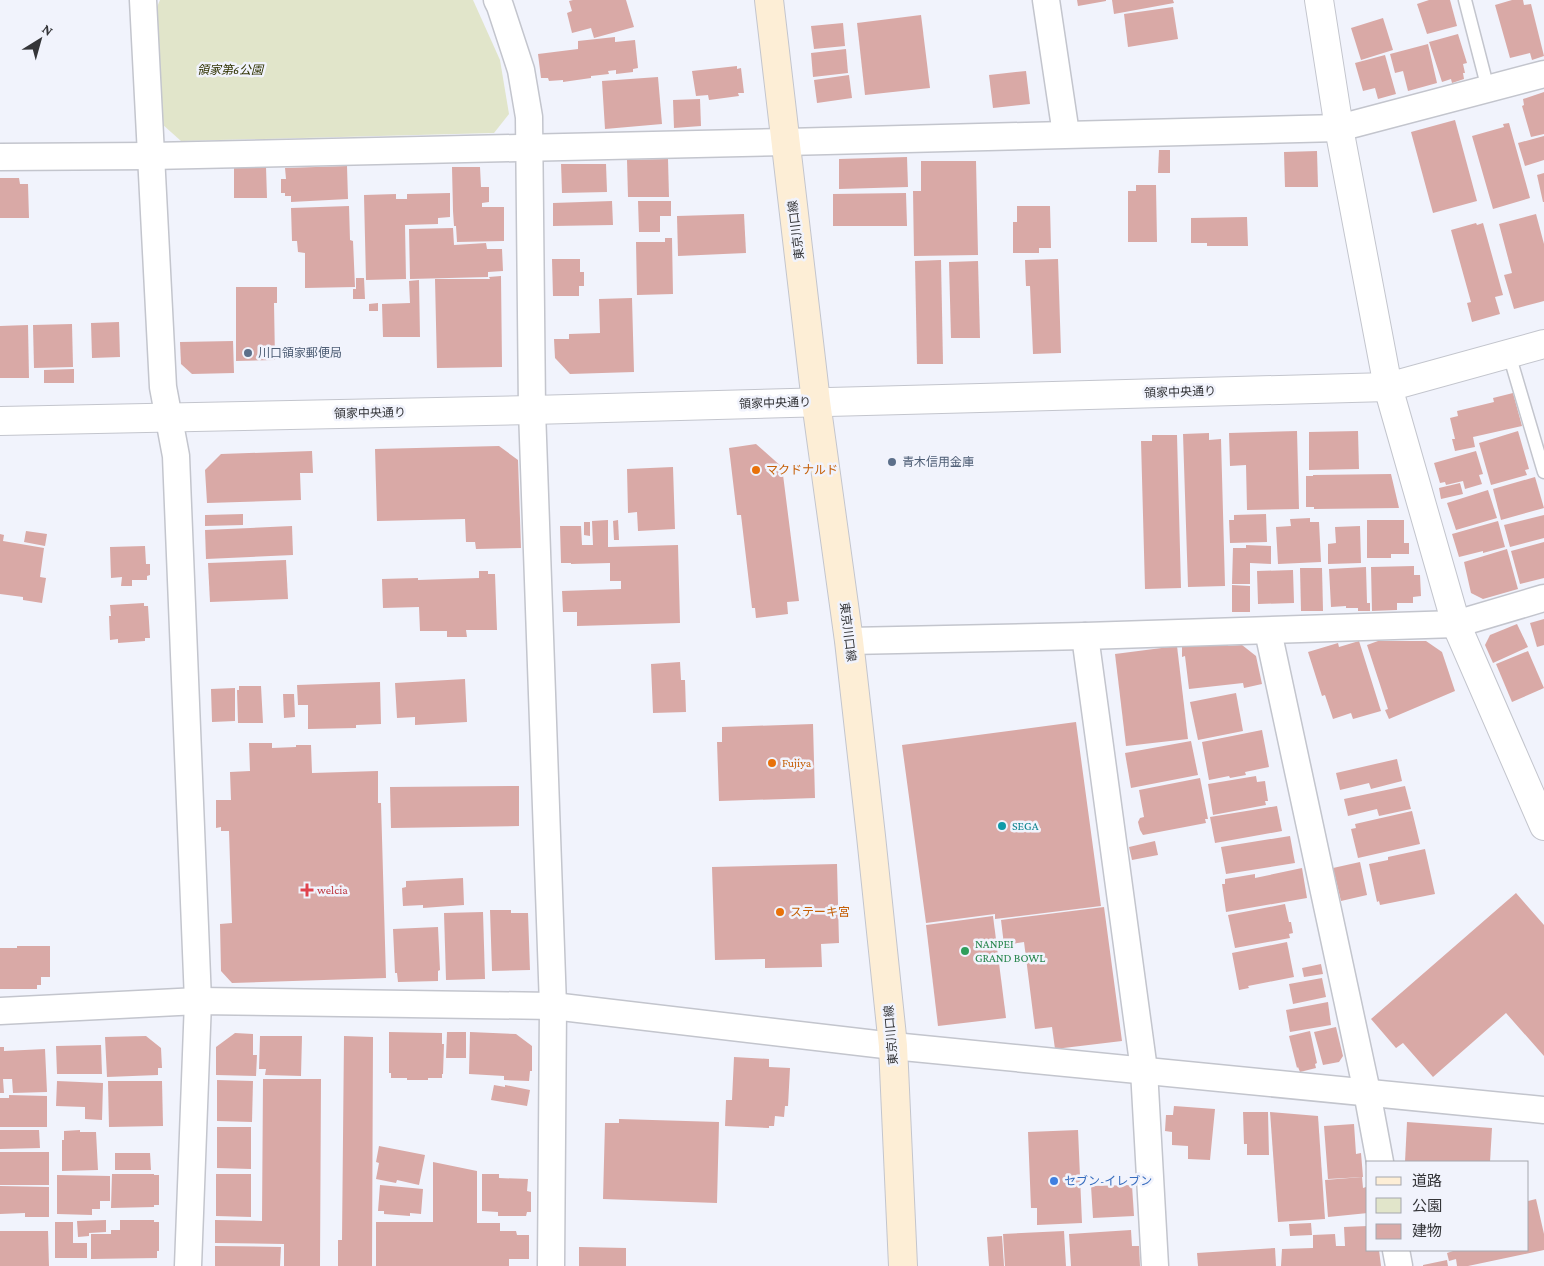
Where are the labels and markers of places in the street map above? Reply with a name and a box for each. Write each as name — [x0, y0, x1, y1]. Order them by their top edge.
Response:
place label: 川口領家郵便局 — [258, 346, 342, 360]
marker: 川口領家郵便局 — [242, 347, 254, 359]
place label: 青木信用金庫 — [902, 455, 974, 469]
marker: 青木信用金庫 — [886, 456, 898, 468]
place label: マクドナルド — [766, 463, 838, 477]
marker: マクドナルド — [750, 464, 762, 476]
place label: Fujiya — [782, 756, 812, 770]
marker: Fujiya — [766, 757, 778, 769]
place label: SEGA — [1012, 819, 1039, 833]
marker: SEGA — [996, 820, 1008, 832]
place label: welcia — [317, 883, 348, 897]
marker: welcia — [301, 884, 313, 896]
place label: ステーキ宮 — [790, 905, 850, 919]
marker: ステーキ宮 — [774, 906, 786, 918]
place label: NANPEI GRAND BOWL — [975, 937, 1045, 965]
marker: NANPEI GRAND BOWL — [959, 945, 971, 957]
place label: セブン-イレブン — [1064, 1174, 1152, 1188]
marker: セブン-イレブン — [1048, 1175, 1060, 1187]

